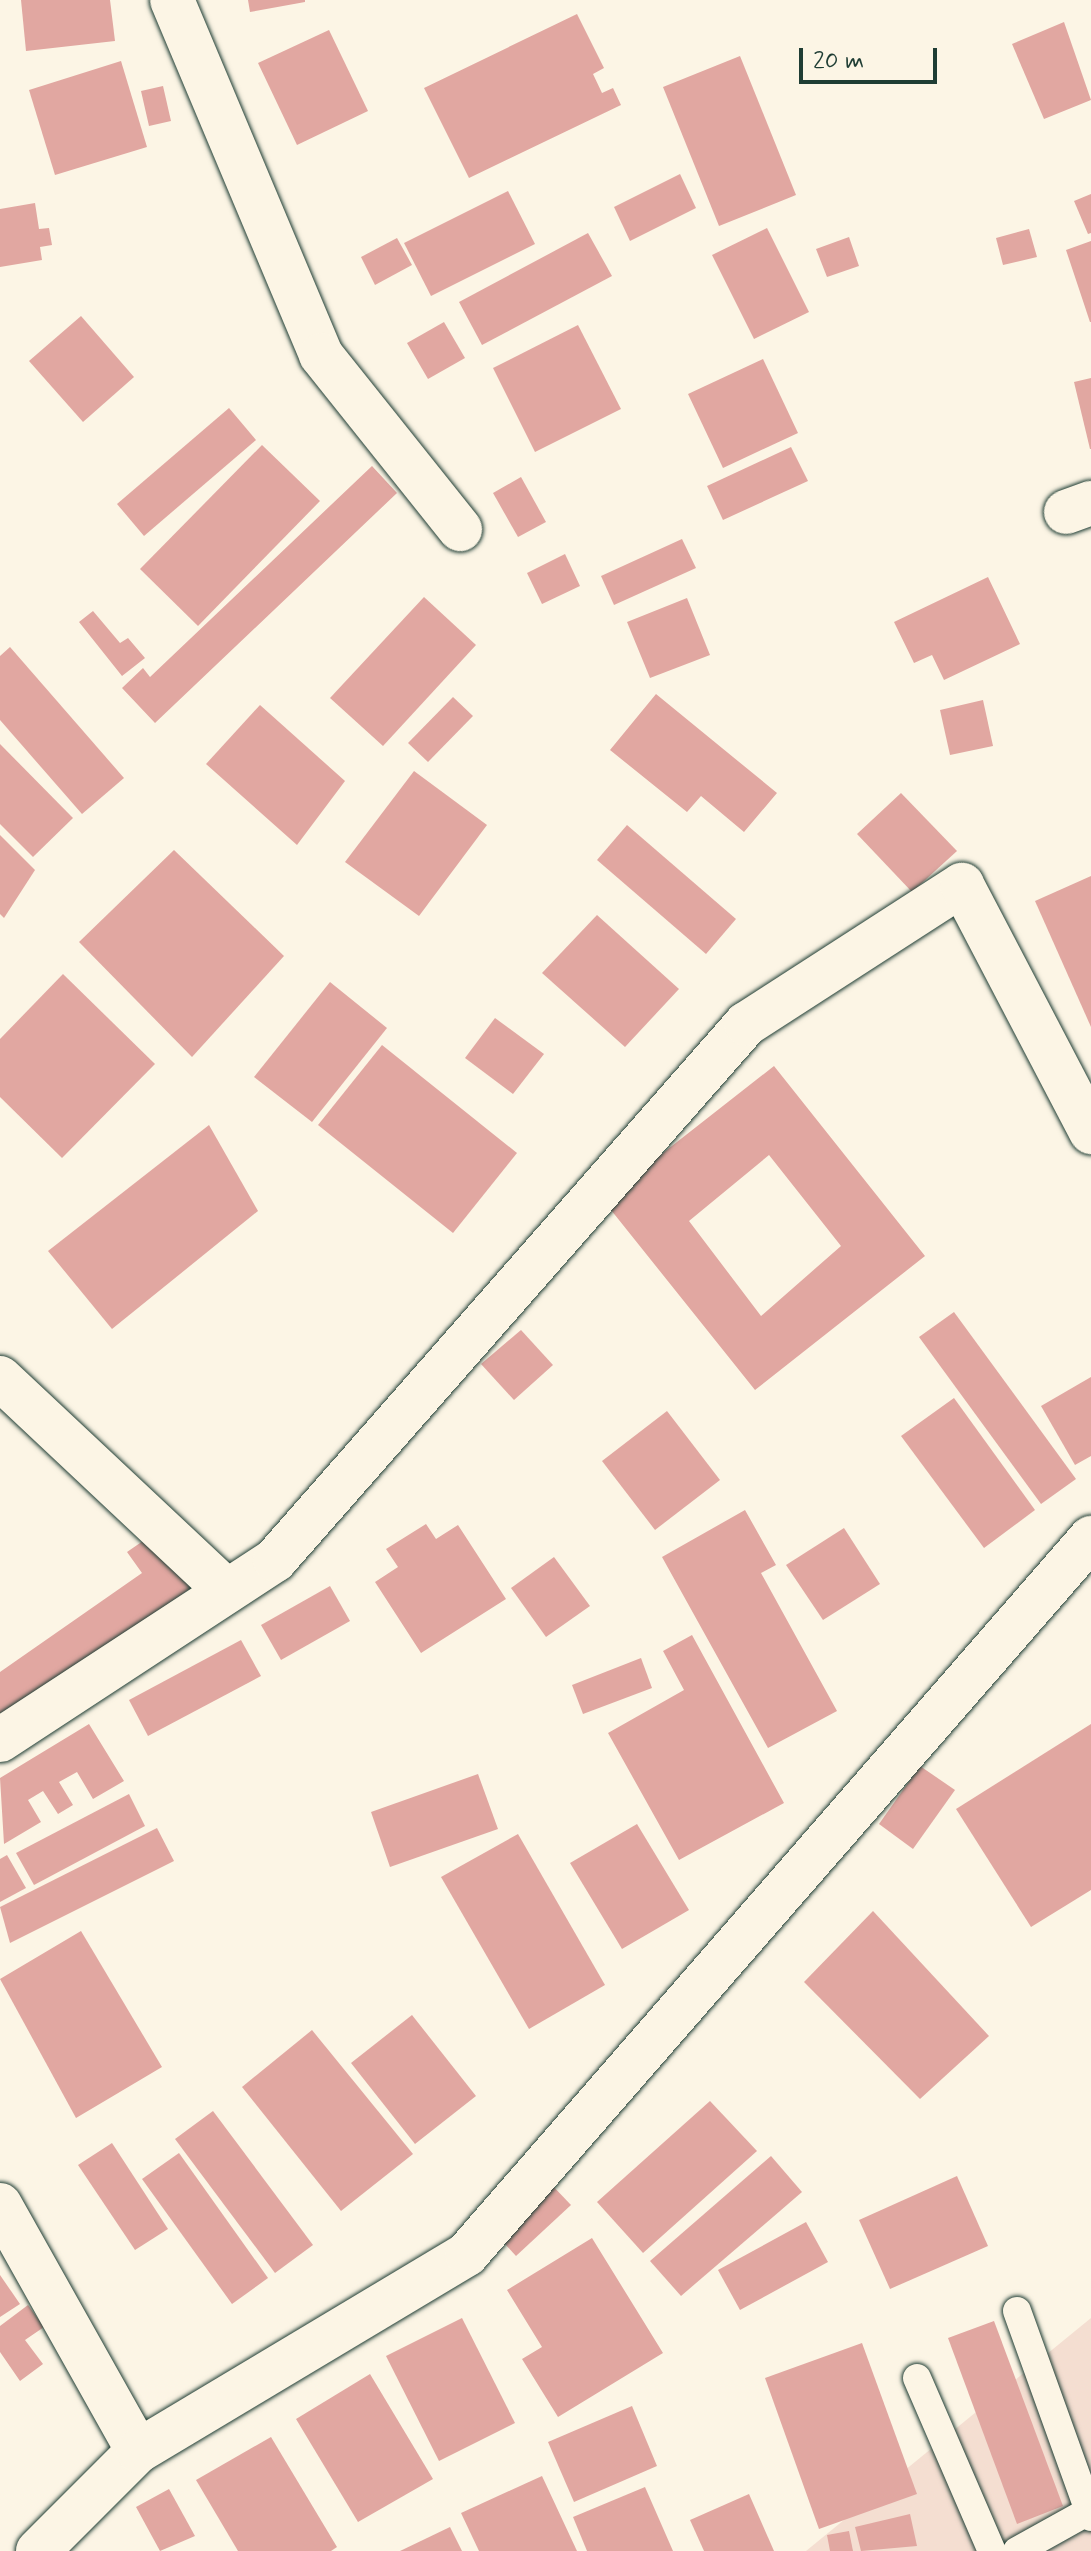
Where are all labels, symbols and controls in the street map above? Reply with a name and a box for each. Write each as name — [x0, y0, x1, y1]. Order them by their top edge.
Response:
scale bar — [803, 32, 941, 82]
text: 20 m — [813, 46, 864, 77]

